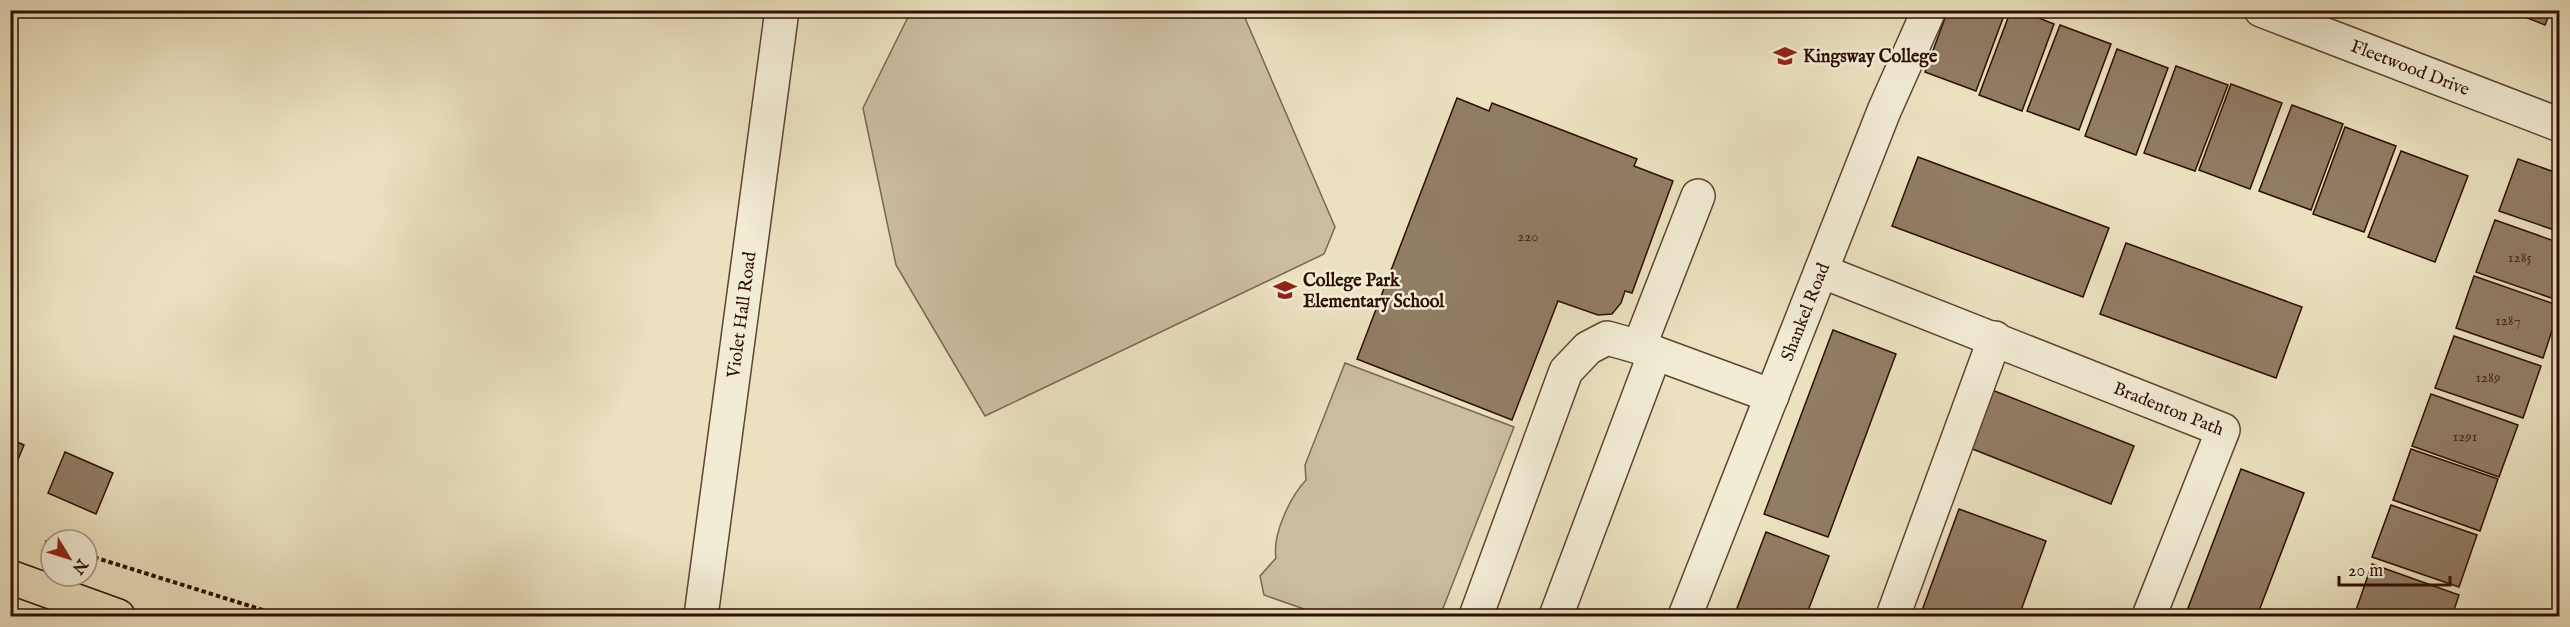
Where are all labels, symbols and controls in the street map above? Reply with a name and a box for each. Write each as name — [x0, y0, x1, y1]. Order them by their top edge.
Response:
street label: Fleetwood Drive — [2347, 36, 2473, 102]
school or university icon: Kingsway College — [1772, 43, 1798, 69]
place label: Kingsway College — [1803, 46, 1938, 69]
house number: 220 — [1517, 227, 1539, 246]
house number: 1285 — [2508, 248, 2533, 267]
street label: Violet Hall Road — [723, 250, 763, 380]
street label: Shankel Road — [1777, 260, 1836, 365]
place label: College Park Elementary School — [1303, 270, 1445, 314]
school or university icon: College Park Elementary School — [1272, 277, 1298, 303]
house number: 1287 — [2495, 311, 2521, 330]
house number: 1289 — [2475, 368, 2501, 387]
street label: Bradenton Path — [2110, 378, 2227, 442]
house number: 1291 — [2453, 427, 2477, 446]
north arrow — [39, 528, 99, 588]
scale bar — [2339, 549, 2450, 587]
text: N — [67, 554, 92, 578]
text: 20 m — [2348, 560, 2383, 583]

